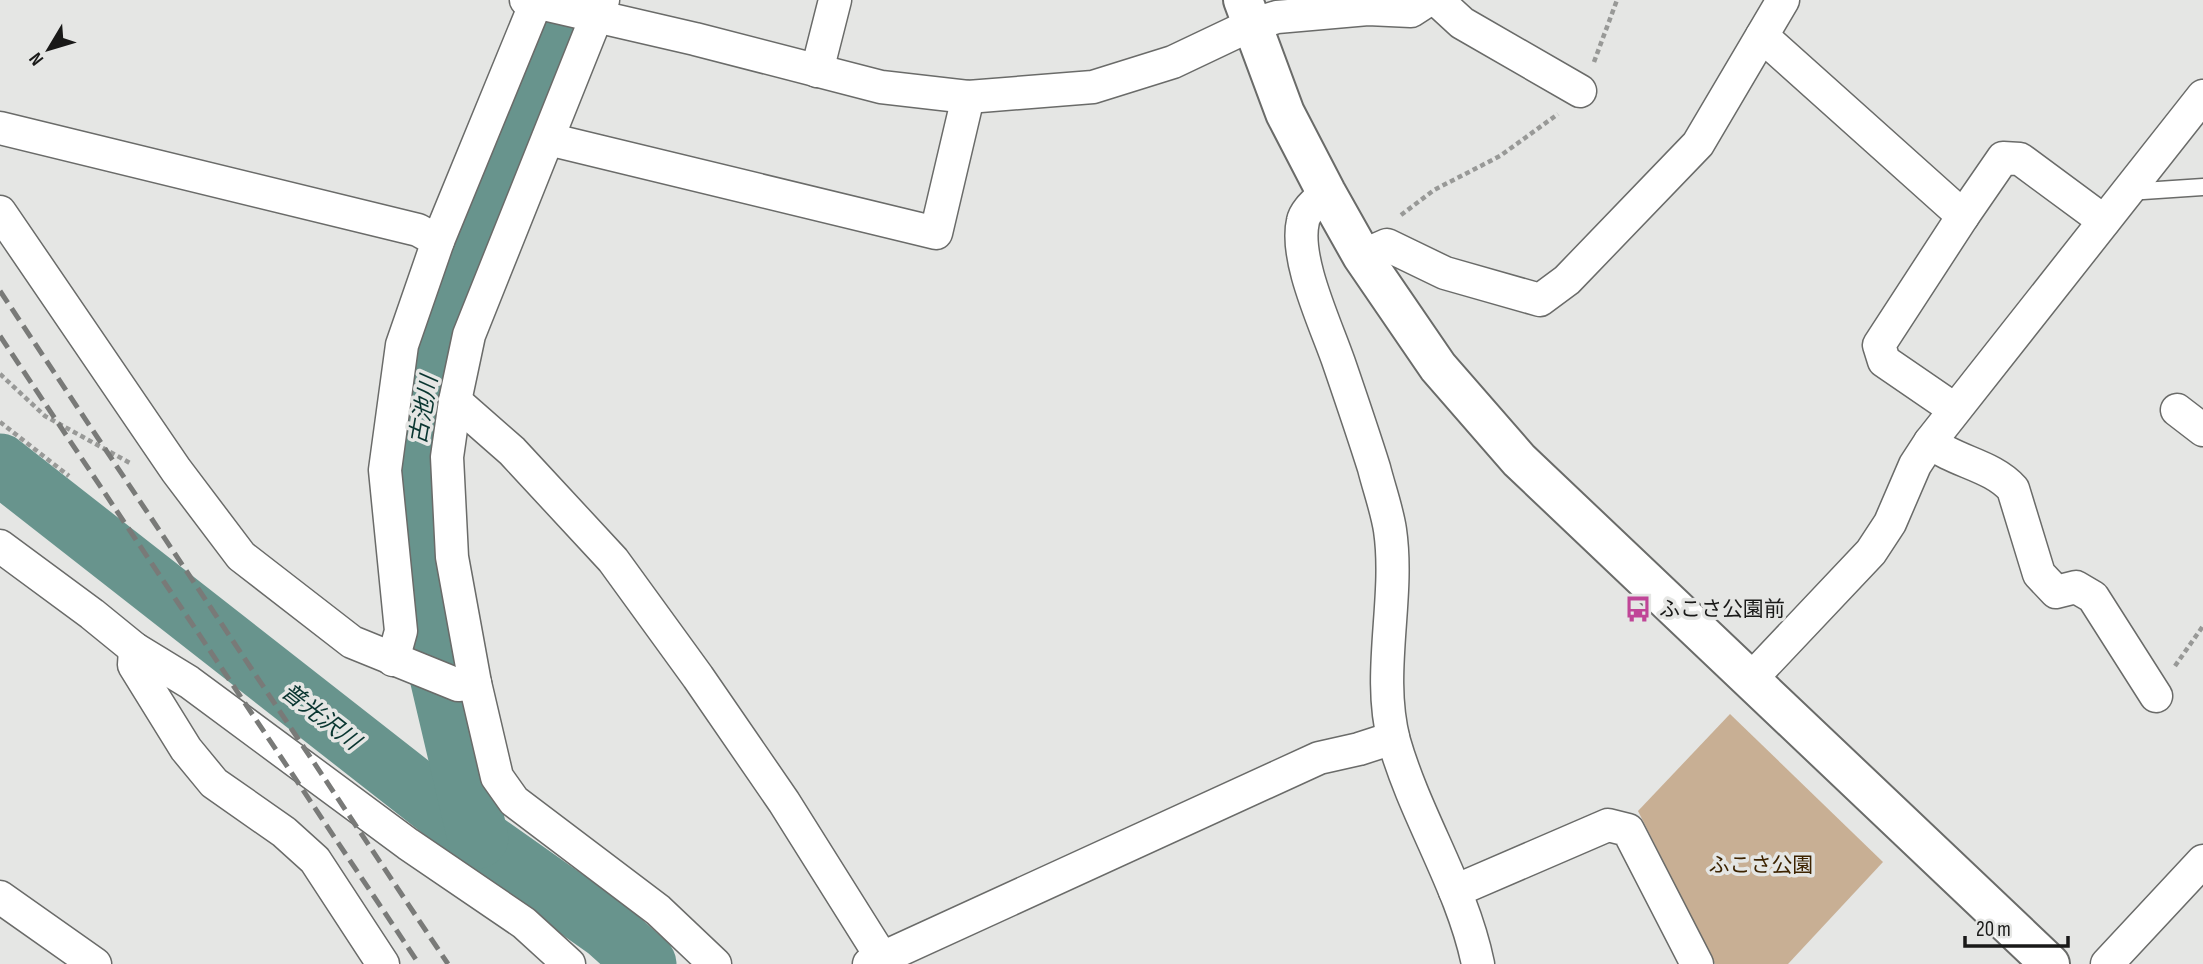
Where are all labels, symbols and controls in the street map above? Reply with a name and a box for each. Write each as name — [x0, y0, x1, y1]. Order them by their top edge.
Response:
north arrow — [14, 14, 84, 84]
text: N — [25, 47, 49, 70]
water label: 古池川 — [404, 371, 444, 447]
bus stop icon: ふこさ公園前 — [1623, 594, 1653, 624]
place label: ふこさ公園前 — [1659, 597, 1785, 622]
water label: 普光沢川 — [276, 677, 368, 758]
park label: ふこさ公園 — [1709, 853, 1814, 878]
scale bar — [1965, 904, 2068, 948]
text: 20 m — [1976, 917, 2011, 942]

